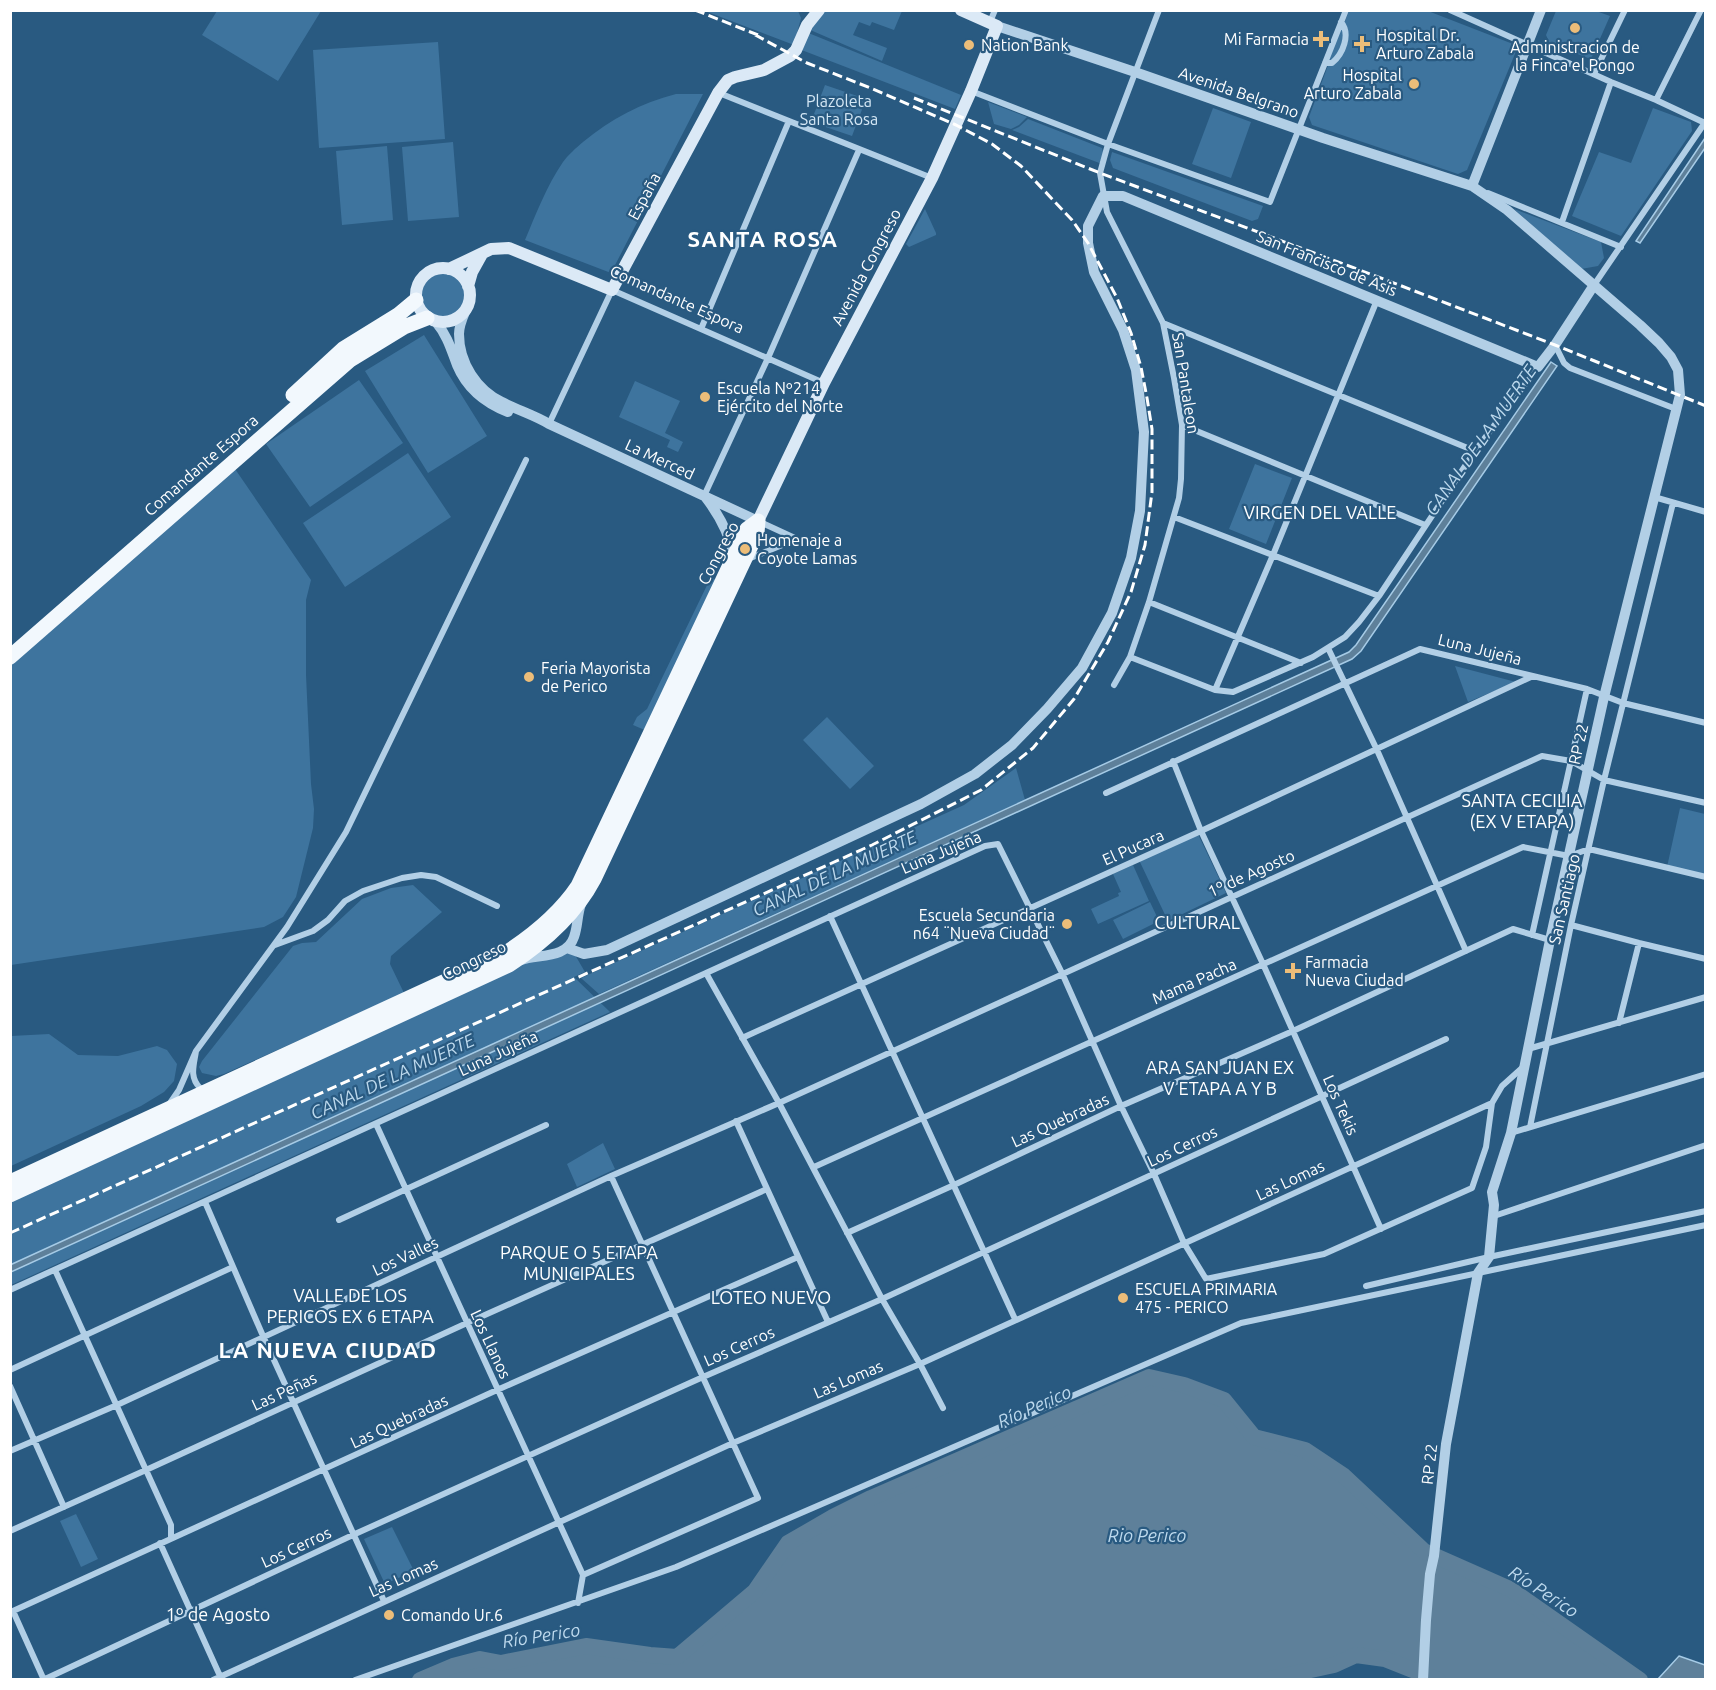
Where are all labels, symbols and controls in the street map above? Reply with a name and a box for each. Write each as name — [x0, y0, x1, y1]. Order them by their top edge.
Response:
marker: Administracion de la Finca el Pongo — [1568, 21, 1582, 35]
place label: Hospital Dr. Arturo Zabala — [1376, 26, 1474, 62]
place label: Mi Farmacia — [1224, 30, 1309, 48]
marker: Mi Farmacia — [1314, 32, 1328, 46]
marker: Hospital Dr. Arturo Zabala — [1353, 35, 1371, 53]
place label: Nation Bank — [981, 36, 1069, 54]
marker: Nation Bank — [962, 38, 976, 52]
place label: Administracion de la Finca el Pongo — [1510, 38, 1640, 74]
street label: Avenida Belgrano — [1176, 63, 1302, 121]
place label: Hospital Arturo Zabala — [1304, 66, 1402, 102]
marker: Hospital Arturo Zabala — [1407, 77, 1421, 91]
park label: Plazoleta Santa Rosa — [800, 92, 878, 128]
street label: España — [624, 169, 664, 223]
street label: Avenida Congreso — [828, 205, 904, 329]
district label: SANTA ROSA — [688, 226, 839, 251]
street label: San Francisco de Asis — [1254, 227, 1400, 299]
street label: Comandante Espora — [607, 261, 747, 337]
street label: San Pantaleon — [1169, 331, 1203, 435]
water label: CANAL DE LA MUERTE — [1421, 360, 1540, 519]
place label: Escuela Nº214 Ejército del Norte — [717, 379, 843, 415]
marker: Escuela Nº214 Ejército del Norte — [698, 390, 712, 404]
street label: Comandante Espora — [140, 411, 262, 519]
street label: La Merced — [622, 435, 698, 483]
district label: VIRGEN DEL VALLE — [1244, 502, 1396, 522]
street label: Congreso — [694, 518, 742, 588]
place label: Homenaje a Coyote Lamas — [757, 531, 857, 567]
marker: Homenaje a Coyote Lamas — [738, 542, 752, 556]
street label: Luna Jujeña — [1436, 630, 1524, 668]
place label: Feria Mayorista de Perico — [541, 659, 651, 695]
marker: Feria Mayorista de Perico — [522, 670, 536, 684]
street label: RP 22 — [1565, 722, 1591, 766]
district label: SANTA CECILIA (EX V ETAPA) — [1462, 790, 1583, 832]
street label: El Pucara — [1099, 825, 1167, 869]
water label: CANAL DE LA MUERTE — [749, 826, 920, 920]
street label: Luna Jujeña — [898, 827, 984, 877]
street label: 1º de Agosto — [1205, 846, 1297, 900]
street label: San Santiago — [1545, 852, 1583, 946]
place label: Escuela Secundaria n64 ¨Nueva Ciudad¨ — [913, 906, 1055, 942]
district label: CULTURAL — [1154, 912, 1240, 932]
marker: Escuela Secundaria n64 ¨Nueva Ciudad¨ — [1060, 917, 1074, 931]
street label: Congreso — [439, 937, 509, 983]
place label: Farmacia Nueva Ciudad — [1305, 953, 1404, 989]
street label: Mama Pacha — [1149, 954, 1239, 1008]
marker: Farmacia Nueva Ciudad — [1286, 964, 1300, 978]
street label: Luna Jujeña — [455, 1027, 541, 1079]
water label: CANAL DE LA MUERTE — [307, 1029, 478, 1123]
district label: ARA SAN JUAN EX V ETAPA A Y B — [1146, 1057, 1294, 1098]
street label: Los Tekis — [1320, 1072, 1362, 1138]
street label: Las Quebradas — [1008, 1090, 1112, 1150]
street label: Los Cerros — [1144, 1122, 1220, 1170]
street label: Las Lomas — [1253, 1156, 1327, 1204]
street label: Los Valles — [369, 1233, 441, 1279]
district label: PARQUE O 5 ETAPA MUNICIPALES — [500, 1242, 658, 1283]
place label: ESCUELA PRIMARIA 475 - PERICO — [1135, 1280, 1278, 1316]
district label: VALLE DE LOS PERICOS EX 6 ETAPA — [266, 1285, 434, 1326]
district label: LOTEO NUEVO — [711, 1287, 831, 1307]
marker: ESCUELA PRIMARIA 475 - PERICO — [1116, 1291, 1130, 1305]
street label: Los Llanos — [467, 1307, 515, 1381]
street label: Los Cerros — [701, 1322, 777, 1370]
district label: LA NUEVA CIUDAD — [219, 1337, 437, 1362]
street label: Las Lomas — [811, 1356, 885, 1402]
street label: Las Peñas — [249, 1368, 319, 1414]
water label: Río Perico — [994, 1381, 1074, 1431]
street label: Las Quebradas — [347, 1391, 451, 1451]
street label: RP 22 — [1418, 1442, 1440, 1486]
street label: Los Cerros — [258, 1523, 334, 1571]
water label: Rio Perico — [1108, 1525, 1186, 1545]
street label: Las Lomas — [366, 1554, 440, 1600]
water label: Río Perico — [1506, 1561, 1582, 1621]
district label: 1º de Agosto — [166, 1604, 270, 1624]
place label: Comando Ur.6 — [401, 1606, 503, 1624]
marker: Comando Ur.6 — [382, 1608, 396, 1622]
water label: Río Perico — [501, 1619, 581, 1651]

